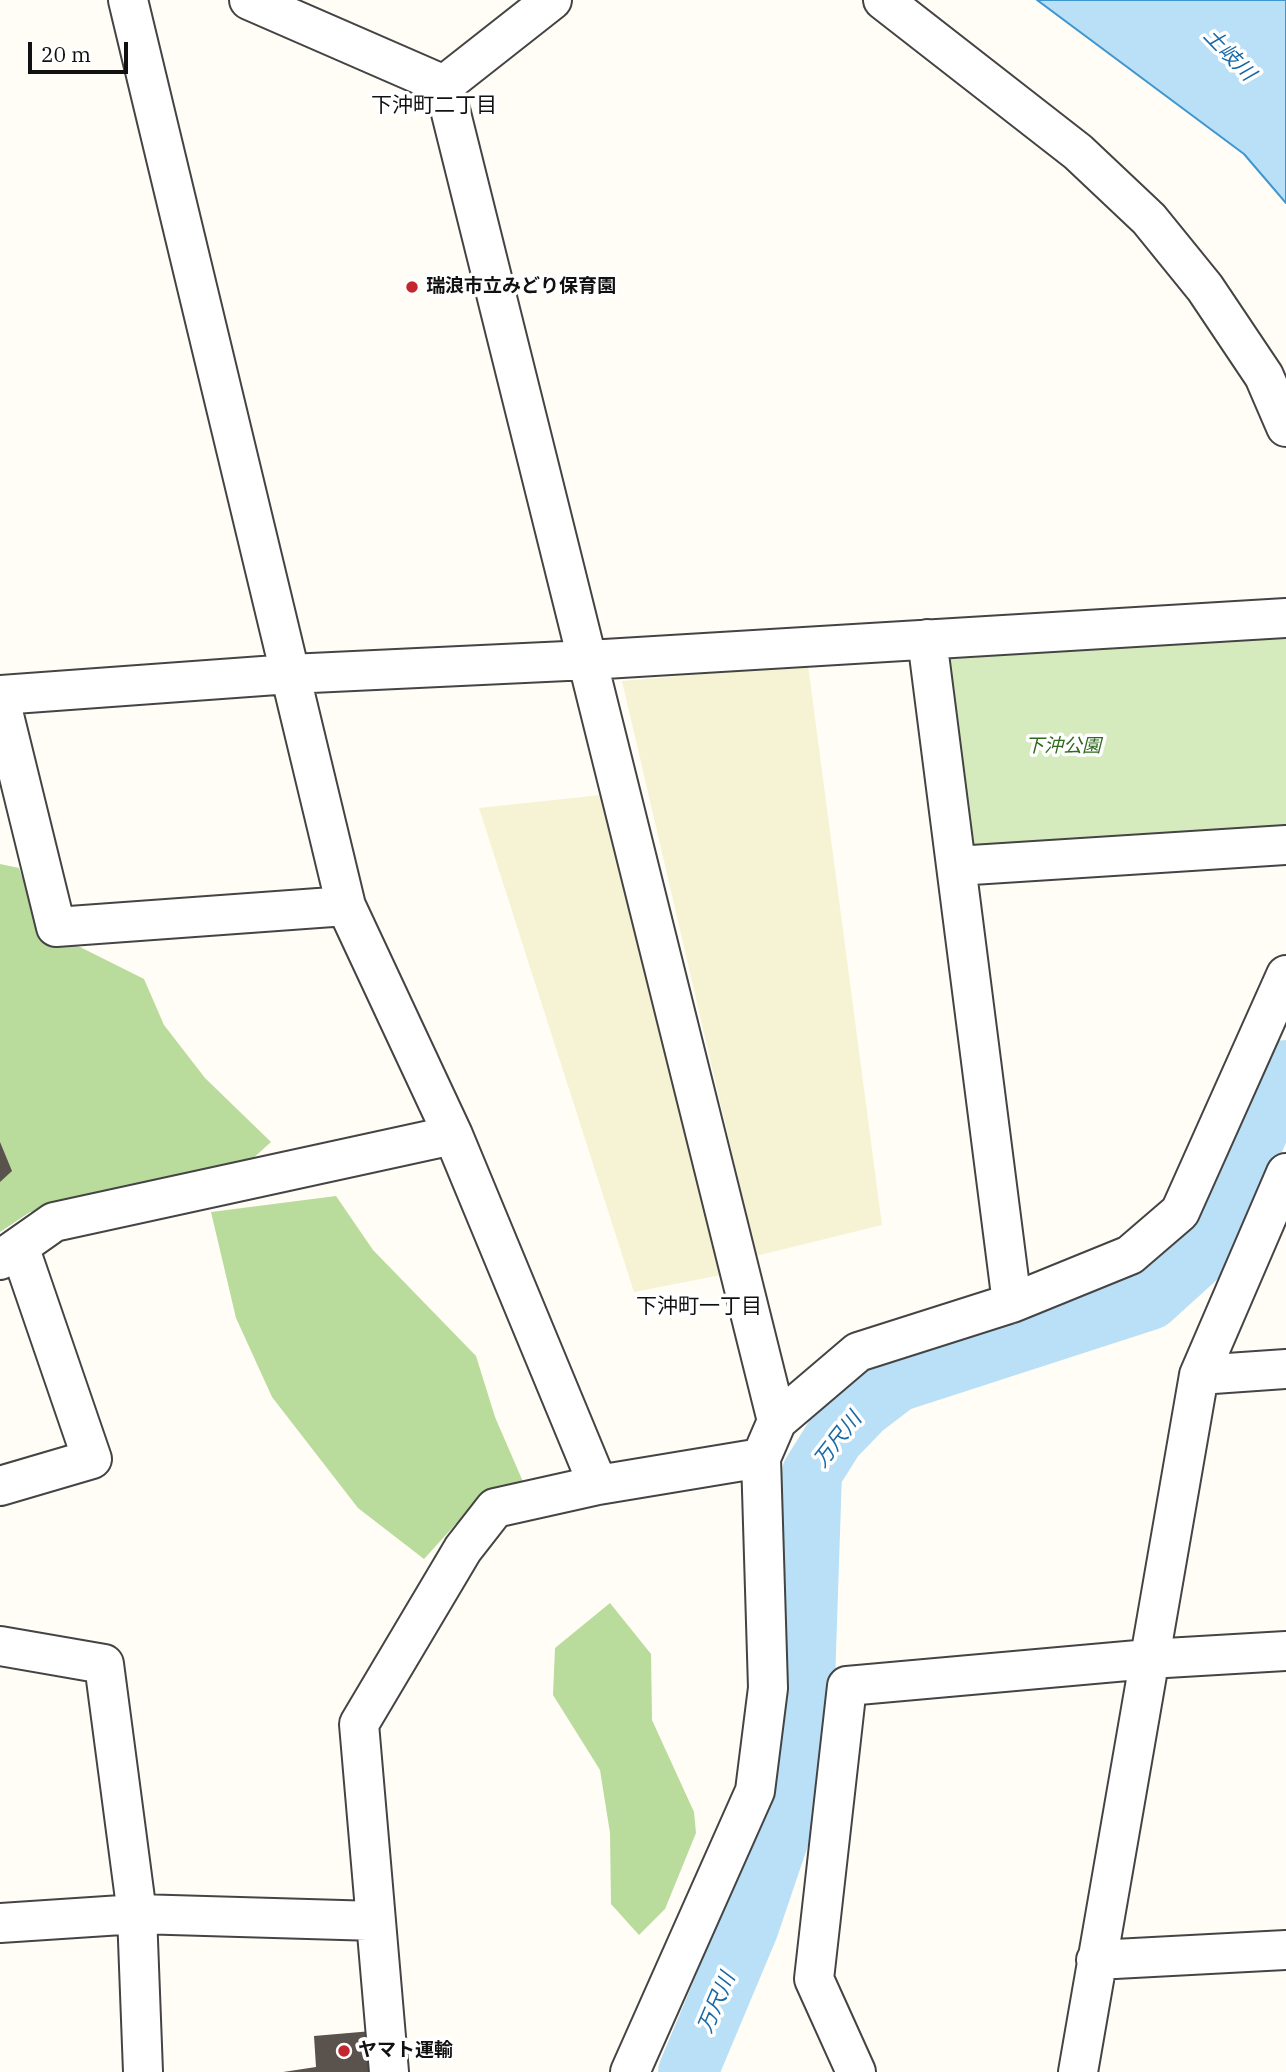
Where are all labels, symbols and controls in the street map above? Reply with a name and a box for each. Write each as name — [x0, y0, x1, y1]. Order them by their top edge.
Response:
water label: 土岐川 — [1198, 24, 1260, 86]
scale bar — [32, 28, 131, 72]
text: 20 m — [41, 40, 91, 68]
district label: 下沖町二丁目 — [371, 93, 497, 119]
place label: 瑞浪市立みどり保育園 — [426, 276, 616, 298]
marker: 瑞浪市立みどり保育園 — [404, 279, 420, 295]
park label: 下沖公園 — [1025, 736, 1101, 758]
district label: 下沖町一丁目 — [636, 1294, 762, 1320]
water label: 万尺川 — [809, 1407, 867, 1473]
water label: 万尺川 — [693, 1969, 741, 2037]
place label: ヤマト運輸 — [358, 2040, 453, 2062]
marker: ヤマト運輸 — [336, 2043, 352, 2059]

